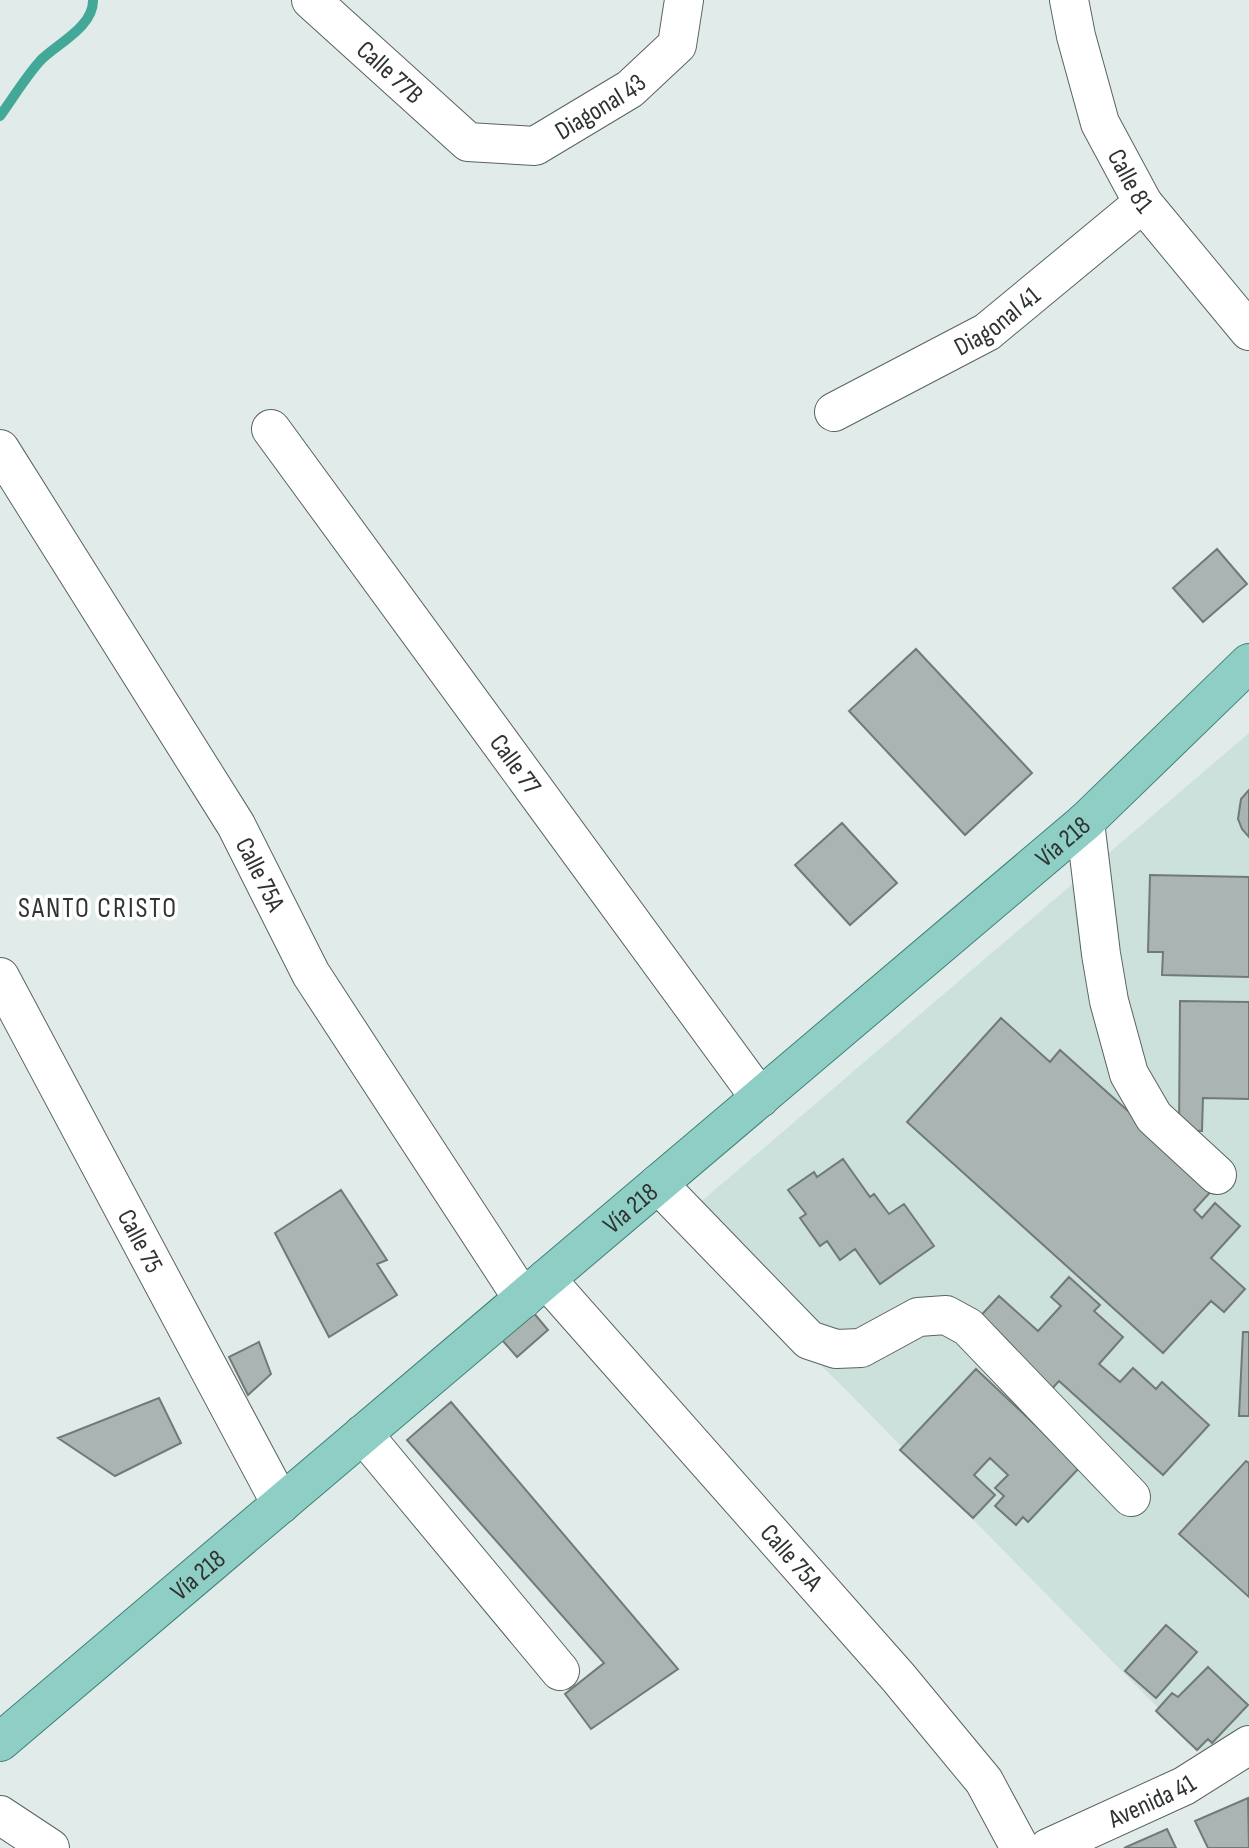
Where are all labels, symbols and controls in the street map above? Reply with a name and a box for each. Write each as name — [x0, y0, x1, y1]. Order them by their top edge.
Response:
street label: Calle 77B — [350, 35, 429, 111]
street label: Diagonal 43 — [550, 68, 653, 147]
street label: Calle 81 — [1100, 144, 1159, 220]
street label: Diagonal 41 — [949, 281, 1047, 363]
street label: Calle 77 — [482, 729, 547, 802]
street label: Vía 218 — [1030, 810, 1097, 874]
street label: Calle 75A — [228, 833, 291, 918]
district label: SANTO CRISTO — [18, 892, 178, 925]
street label: Vía 218 — [597, 1177, 665, 1241]
street label: Calle 75 — [110, 1205, 169, 1279]
street label: Calle 75A — [753, 1518, 829, 1598]
street label: Vía 218 — [165, 1544, 232, 1608]
street label: Avenida 41 — [1103, 1768, 1202, 1836]

